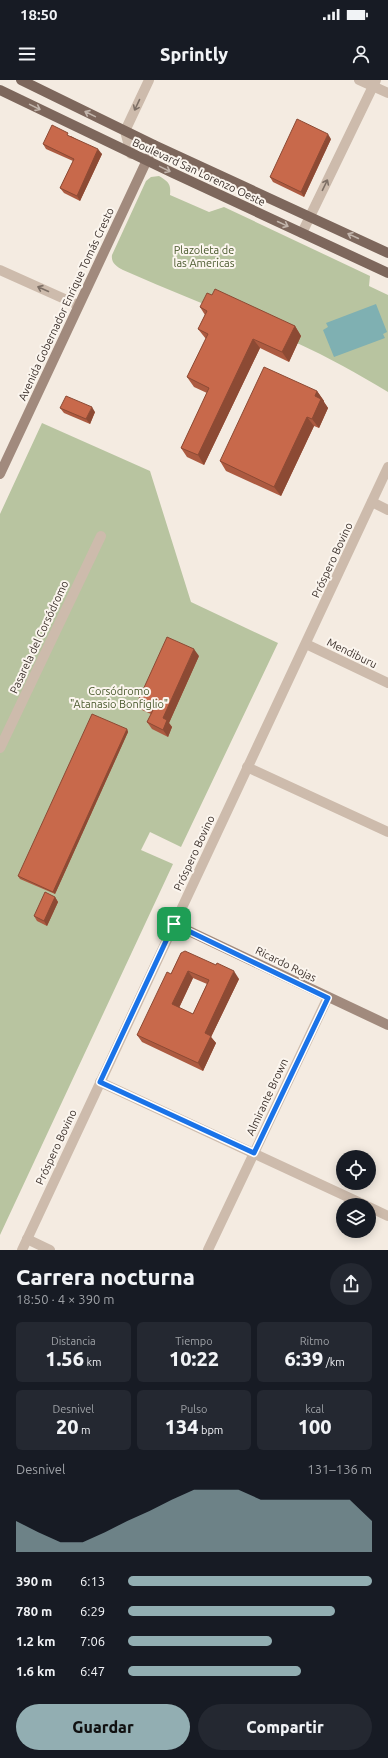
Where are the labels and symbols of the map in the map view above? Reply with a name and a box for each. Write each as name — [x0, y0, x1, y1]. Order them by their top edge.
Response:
one-way arrow — [133, 99, 140, 111]
one-way arrow — [29, 104, 41, 111]
one-way arrow — [84, 110, 96, 117]
street label: Boulevard San Lorenzo Oeste — [131, 136, 267, 208]
one-way arrow — [158, 166, 170, 174]
one-way arrow — [322, 180, 329, 192]
street label: Avenida Gobernador Enrique Tomás Cresto — [16, 206, 116, 402]
one-way arrow — [276, 221, 288, 228]
one-way arrow — [347, 232, 359, 240]
park label: Plazoleta de las Americas — [174, 244, 235, 269]
one-way arrow — [37, 285, 49, 292]
street label: Próspero Bovino — [309, 520, 355, 600]
street label: Pasarela del Corsódromo — [8, 579, 70, 695]
street label: Mendiburu — [325, 636, 379, 670]
park label: Corsódromo "Atanasio Bonfiglio" — [70, 685, 168, 710]
street label: Próspero Bovino — [171, 813, 217, 893]
pin — [157, 907, 191, 941]
street label: Ricardo Rojas — [254, 944, 319, 984]
street label: Almirante Brown — [244, 1057, 290, 1137]
street label: Próspero Bovino — [33, 1107, 79, 1187]

